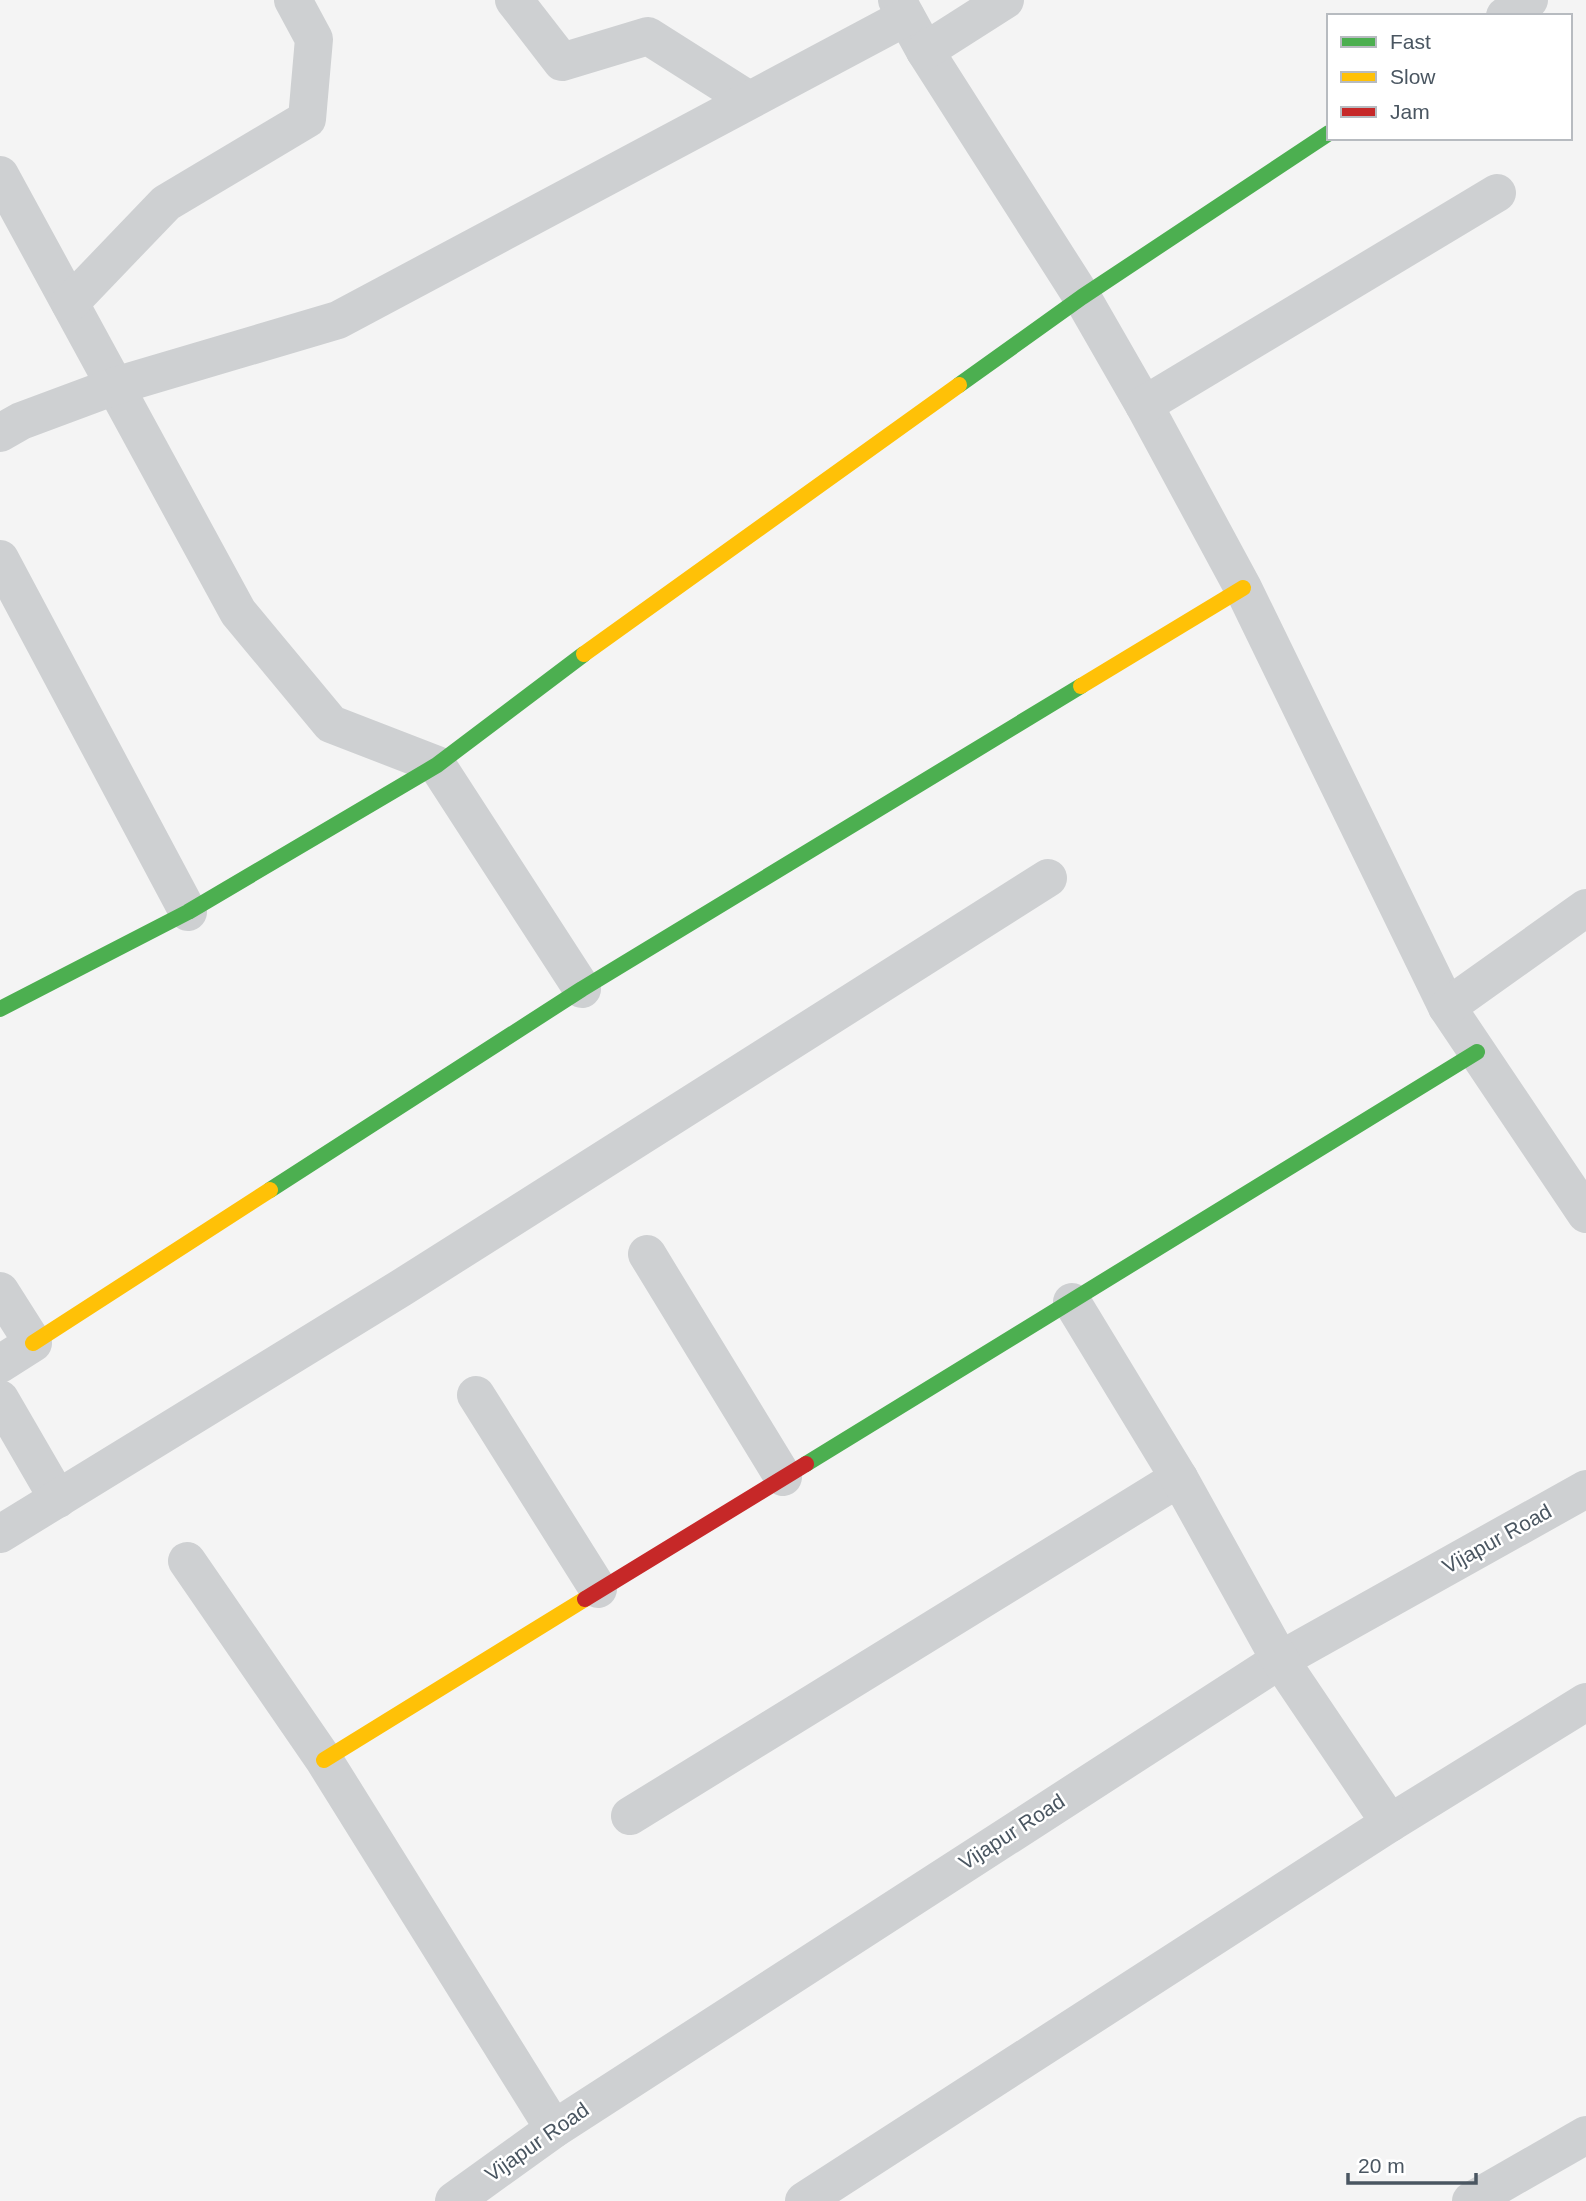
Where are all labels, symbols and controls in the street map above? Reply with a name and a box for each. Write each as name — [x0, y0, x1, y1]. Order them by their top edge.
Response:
legend — [1327, 14, 1572, 140]
text: Fast — [1390, 30, 1431, 53]
text: Slow — [1390, 65, 1436, 88]
text: Jam — [1390, 100, 1430, 123]
street label: Vijapur Road — [1438, 1499, 1555, 1578]
street label: Vijapur Road — [955, 1789, 1069, 1874]
street label: Vijapur Road — [481, 2097, 593, 2186]
scale bar — [1348, 2142, 1476, 2186]
text: 20 m — [1358, 2154, 1405, 2177]

